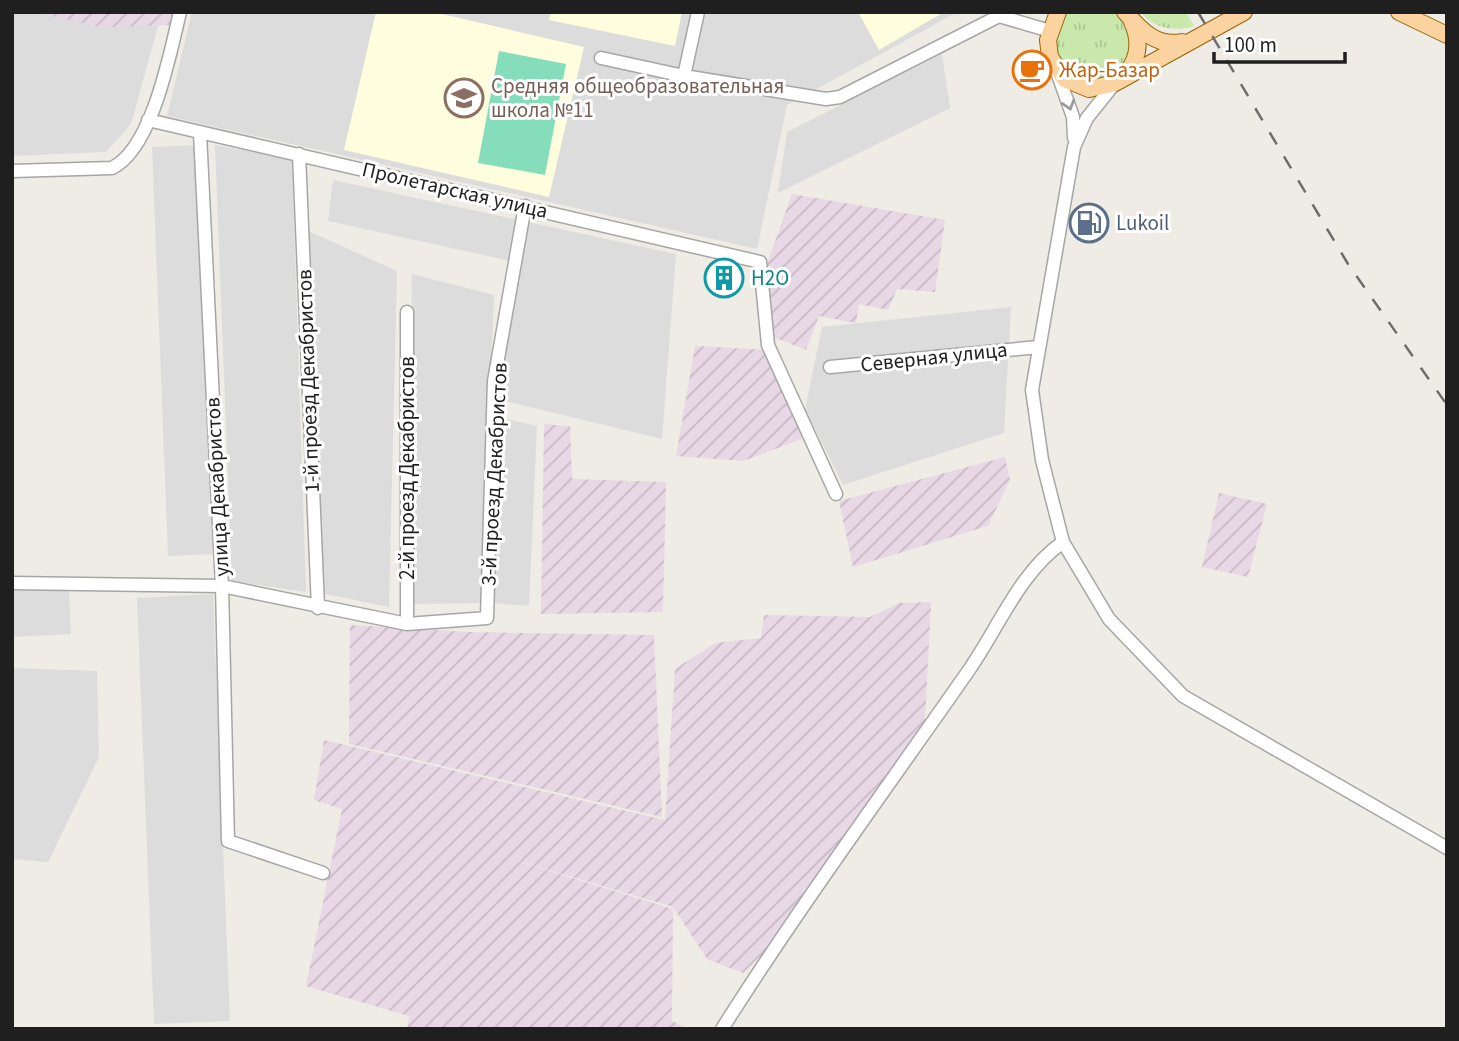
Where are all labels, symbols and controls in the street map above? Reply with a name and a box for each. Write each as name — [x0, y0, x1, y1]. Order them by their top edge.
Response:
scale bar — [1214, 21, 1345, 65]
text: 100 m — [1224, 30, 1277, 60]
cafe icon: Жар-Базар — [1011, 49, 1053, 91]
place label: Жар-Базар — [1059, 55, 1160, 85]
place label: Средняя общеобразовательная школа №11 — [491, 71, 784, 125]
school or university icon: Средняя общеобразовательная школа №11 — [443, 77, 485, 119]
one-way arrow — [1061, 99, 1076, 111]
street label: Пролетарская улица — [359, 154, 551, 226]
fuel station icon: Lukoil — [1068, 202, 1110, 244]
place label: Lukoil — [1116, 208, 1169, 238]
building icon: Н2О — [703, 257, 745, 299]
place label: Н2О — [751, 263, 789, 293]
street label: 1-й проезд Декабристов — [289, 269, 327, 493]
street label: Северная улица — [859, 334, 1009, 380]
street label: 2-й проезд Декабристов — [392, 356, 422, 580]
street label: 3-й проезд Декабристов — [473, 362, 515, 586]
street label: улица Декабристов — [197, 396, 237, 578]

